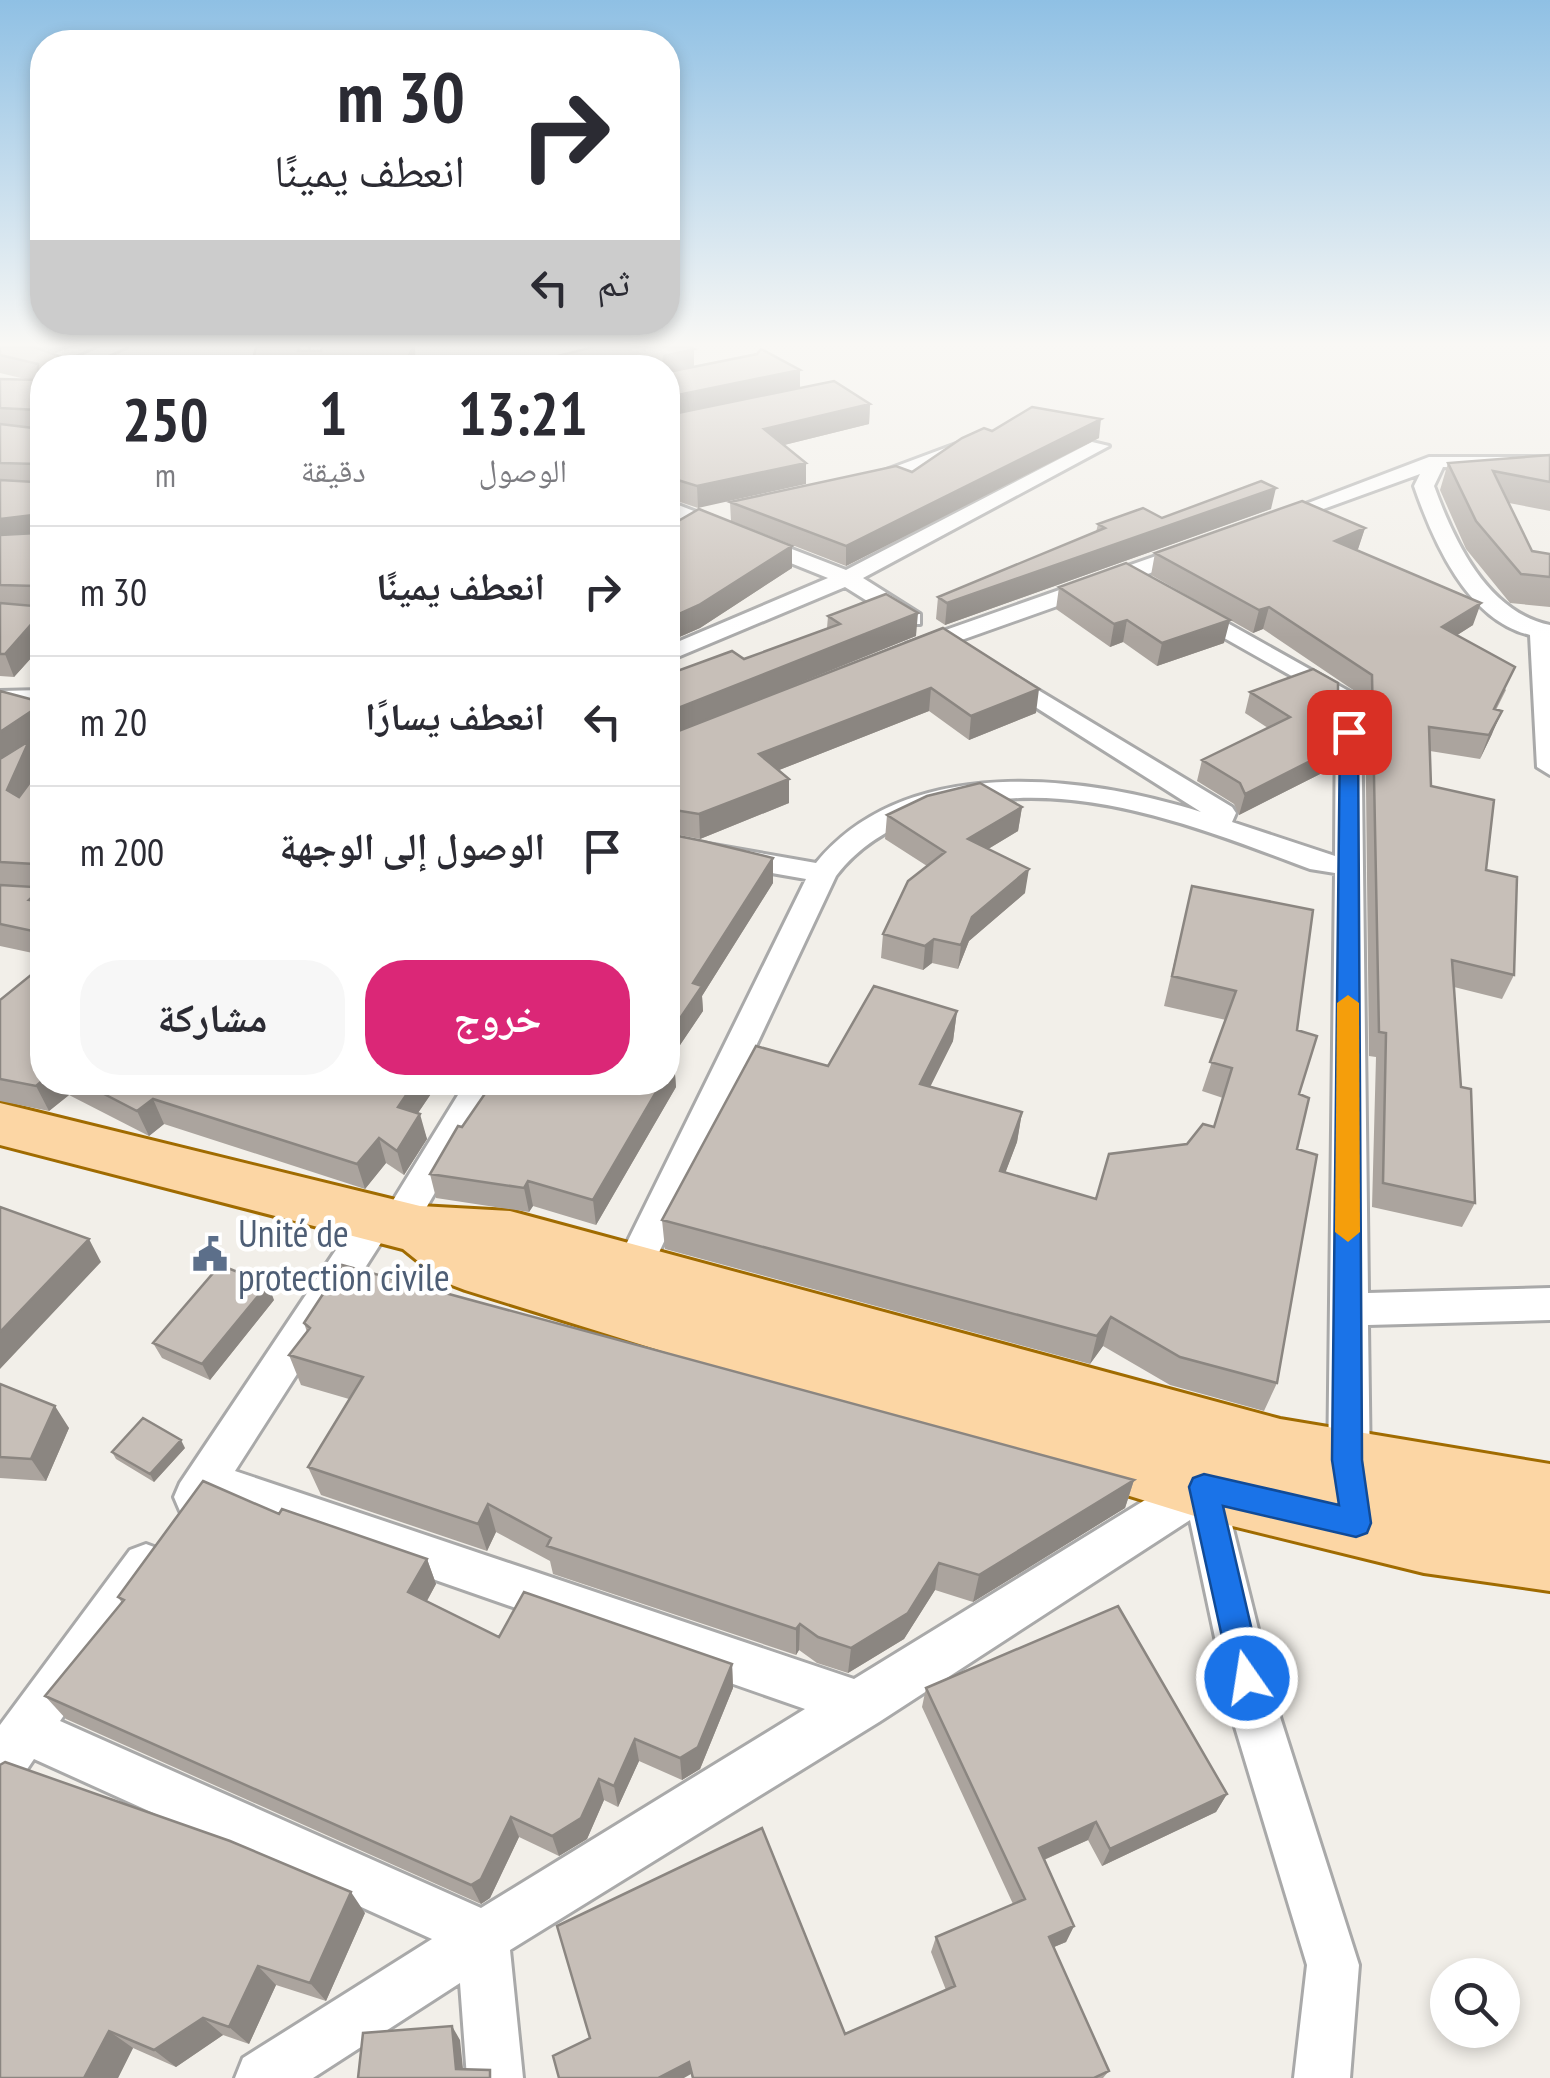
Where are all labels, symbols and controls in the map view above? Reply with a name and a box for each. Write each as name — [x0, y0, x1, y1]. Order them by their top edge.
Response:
text: 30 m — [337, 51, 465, 141]
icon: right — [500, 70, 630, 200]
text: انعطف يمينًا — [274, 141, 465, 199]
text: ثم — [597, 257, 630, 306]
icon: left — [522, 260, 577, 315]
text: 1 — [319, 374, 348, 452]
text: 13:21 — [458, 374, 588, 452]
text: 250 — [122, 380, 208, 458]
text: دقيقة — [301, 449, 366, 491]
text: الوصول — [479, 449, 567, 491]
text: m — [155, 454, 176, 496]
text: انعطف يمينًا — [376, 561, 545, 610]
icon: right — [575, 564, 630, 619]
text: 30 m — [80, 567, 147, 616]
pin — [1307, 690, 1392, 775]
text: انعطف يسارًا — [365, 691, 545, 740]
icon: left — [575, 694, 630, 749]
text: 20 m — [80, 697, 147, 746]
icon: arrive — [1322, 705, 1377, 760]
text: الوصول إلى الوجهة — [280, 821, 545, 870]
icon: arrive — [575, 824, 630, 879]
text: 200 m — [80, 827, 164, 876]
button: مشاركة — [80, 960, 345, 1075]
button: خروج — [365, 960, 630, 1075]
place label: Unité de protection civile — [238, 1208, 450, 1301]
public building icon: Unité de protection civile — [191, 1235, 229, 1273]
position arrow — [1195, 1626, 1299, 1730]
map controls — [1430, 1958, 1520, 2048]
button: search — [1430, 1958, 1520, 2048]

